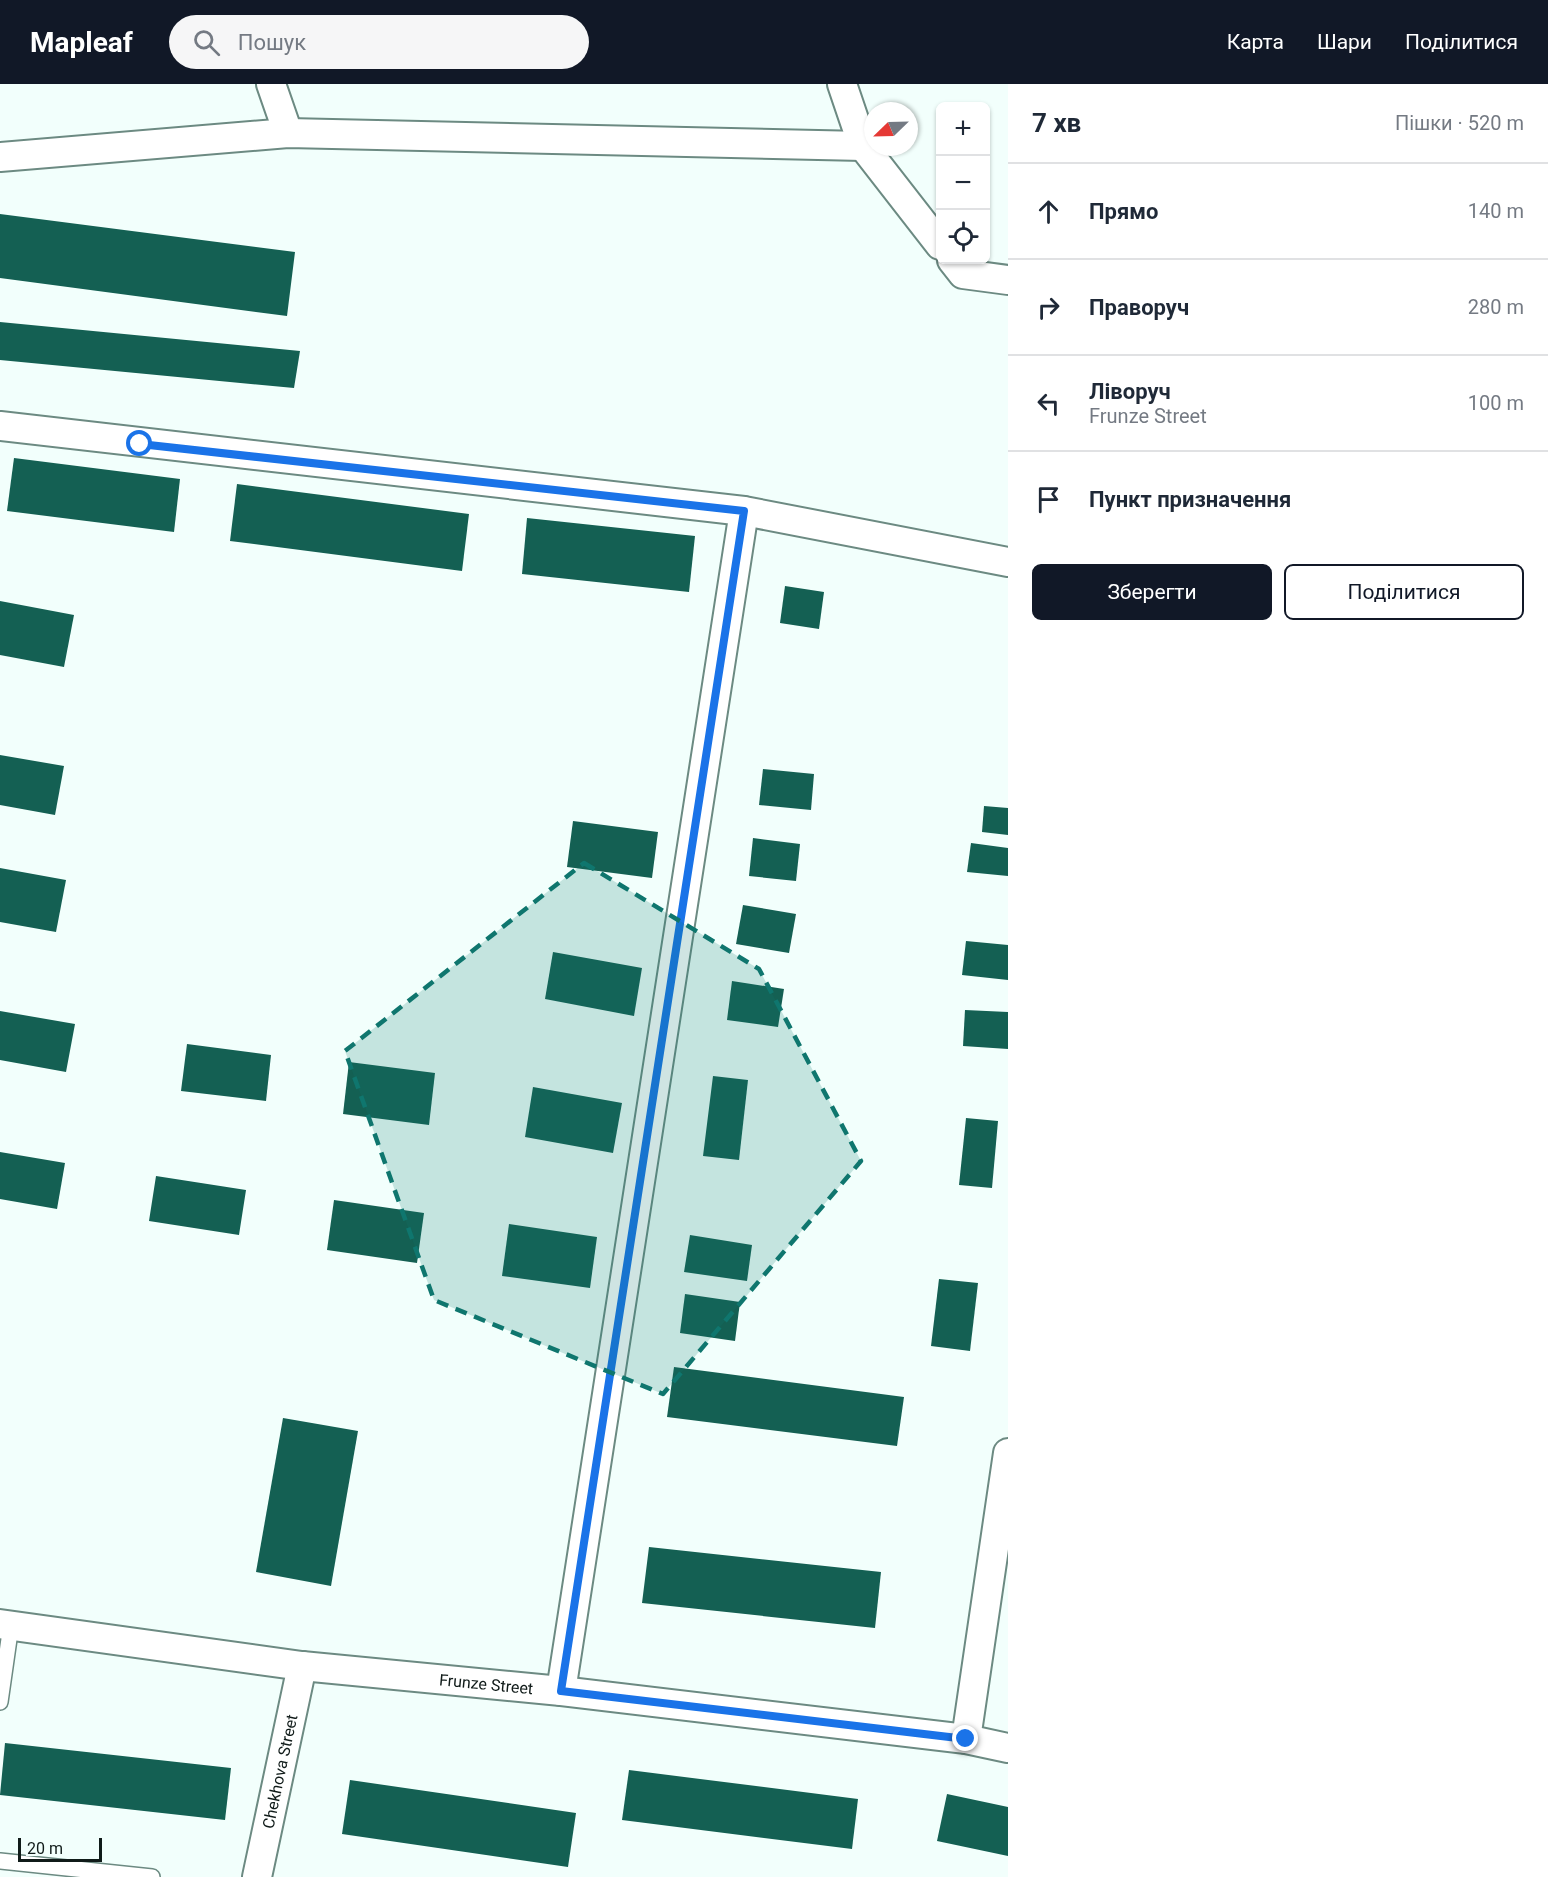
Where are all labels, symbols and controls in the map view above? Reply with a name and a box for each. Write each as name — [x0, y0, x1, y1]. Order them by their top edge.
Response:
search box — [169, 15, 589, 69]
text: Mapleaf — [30, 26, 133, 59]
icon: search — [190, 26, 223, 59]
text: Пошук — [238, 30, 306, 55]
text: Карта — [1227, 30, 1284, 54]
text: Шари — [1317, 30, 1372, 54]
text: Поділитися — [1405, 30, 1518, 54]
north arrow — [864, 102, 918, 156]
map controls — [936, 102, 990, 264]
button: + — [936, 102, 990, 156]
text: 7 хв — [1032, 108, 1081, 138]
text: Пішки · 520 m — [1395, 111, 1524, 135]
button: − — [936, 156, 990, 210]
icon: ahead — [1032, 195, 1065, 228]
text: Прямо — [1089, 199, 1158, 224]
text: 140 m — [1468, 199, 1524, 223]
button: locate — [936, 210, 990, 264]
icon: right — [1032, 291, 1065, 324]
text: Праворуч — [1089, 295, 1189, 320]
text: 280 m — [1468, 295, 1524, 319]
text: Ліворуч — [1089, 379, 1171, 404]
icon: left — [1032, 387, 1065, 420]
text: 100 m — [1468, 391, 1524, 415]
text: Frunze Street — [1089, 404, 1207, 428]
route start — [126, 430, 152, 456]
icon: arrive — [1032, 483, 1065, 516]
text: Пункт призначення — [1089, 487, 1291, 512]
button: Зберегти — [1032, 564, 1272, 620]
button: Поділитися — [1284, 564, 1524, 620]
street label: Frunze Street — [438, 1670, 534, 1698]
street label: Chekhova Street — [259, 1713, 301, 1830]
route end — [952, 1725, 978, 1751]
scale bar — [18, 1835, 102, 1862]
text: 20 m — [27, 1839, 63, 1858]

